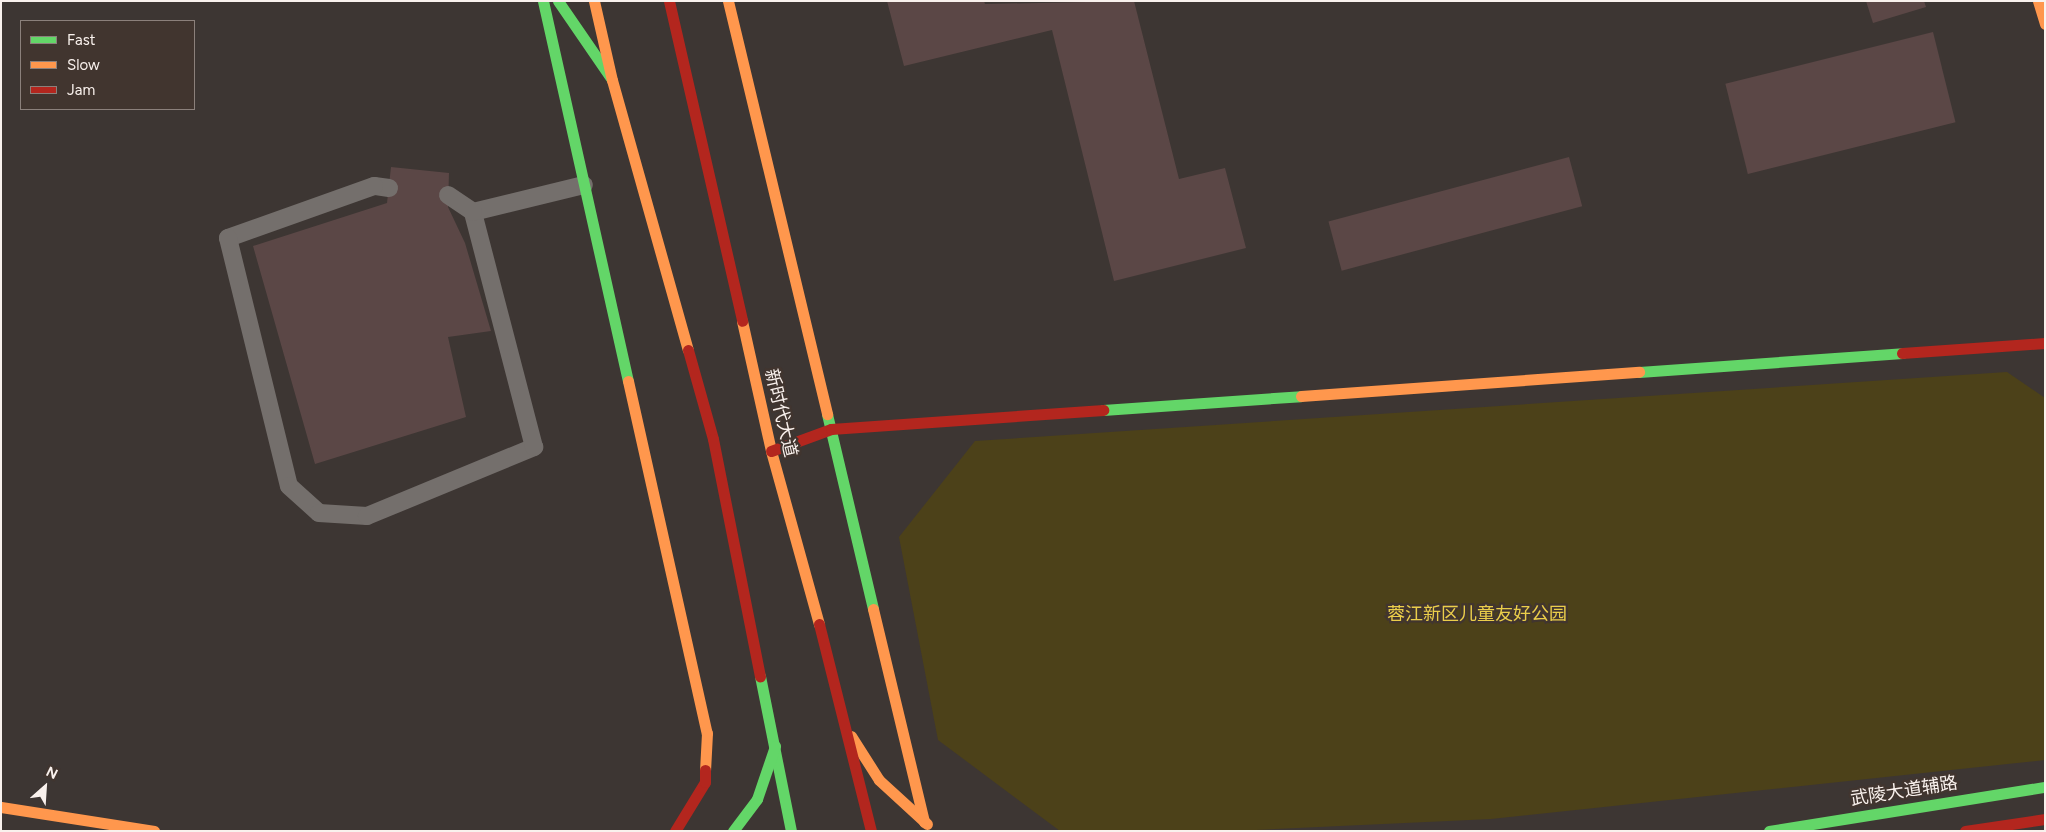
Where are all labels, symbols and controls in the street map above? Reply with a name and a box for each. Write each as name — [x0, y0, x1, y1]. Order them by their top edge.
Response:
legend — [20, 20, 195, 110]
text: Fast — [67, 31, 95, 49]
text: Slow — [67, 56, 100, 74]
text: Jam — [67, 81, 95, 99]
street label: 新时代大道 — [760, 367, 802, 459]
park label: 蓉江新区儿童友好公园 — [1387, 603, 1567, 625]
north arrow — [20, 762, 70, 812]
text: N — [43, 763, 60, 783]
street label: 武陵大道辅路 — [1849, 772, 1959, 810]

